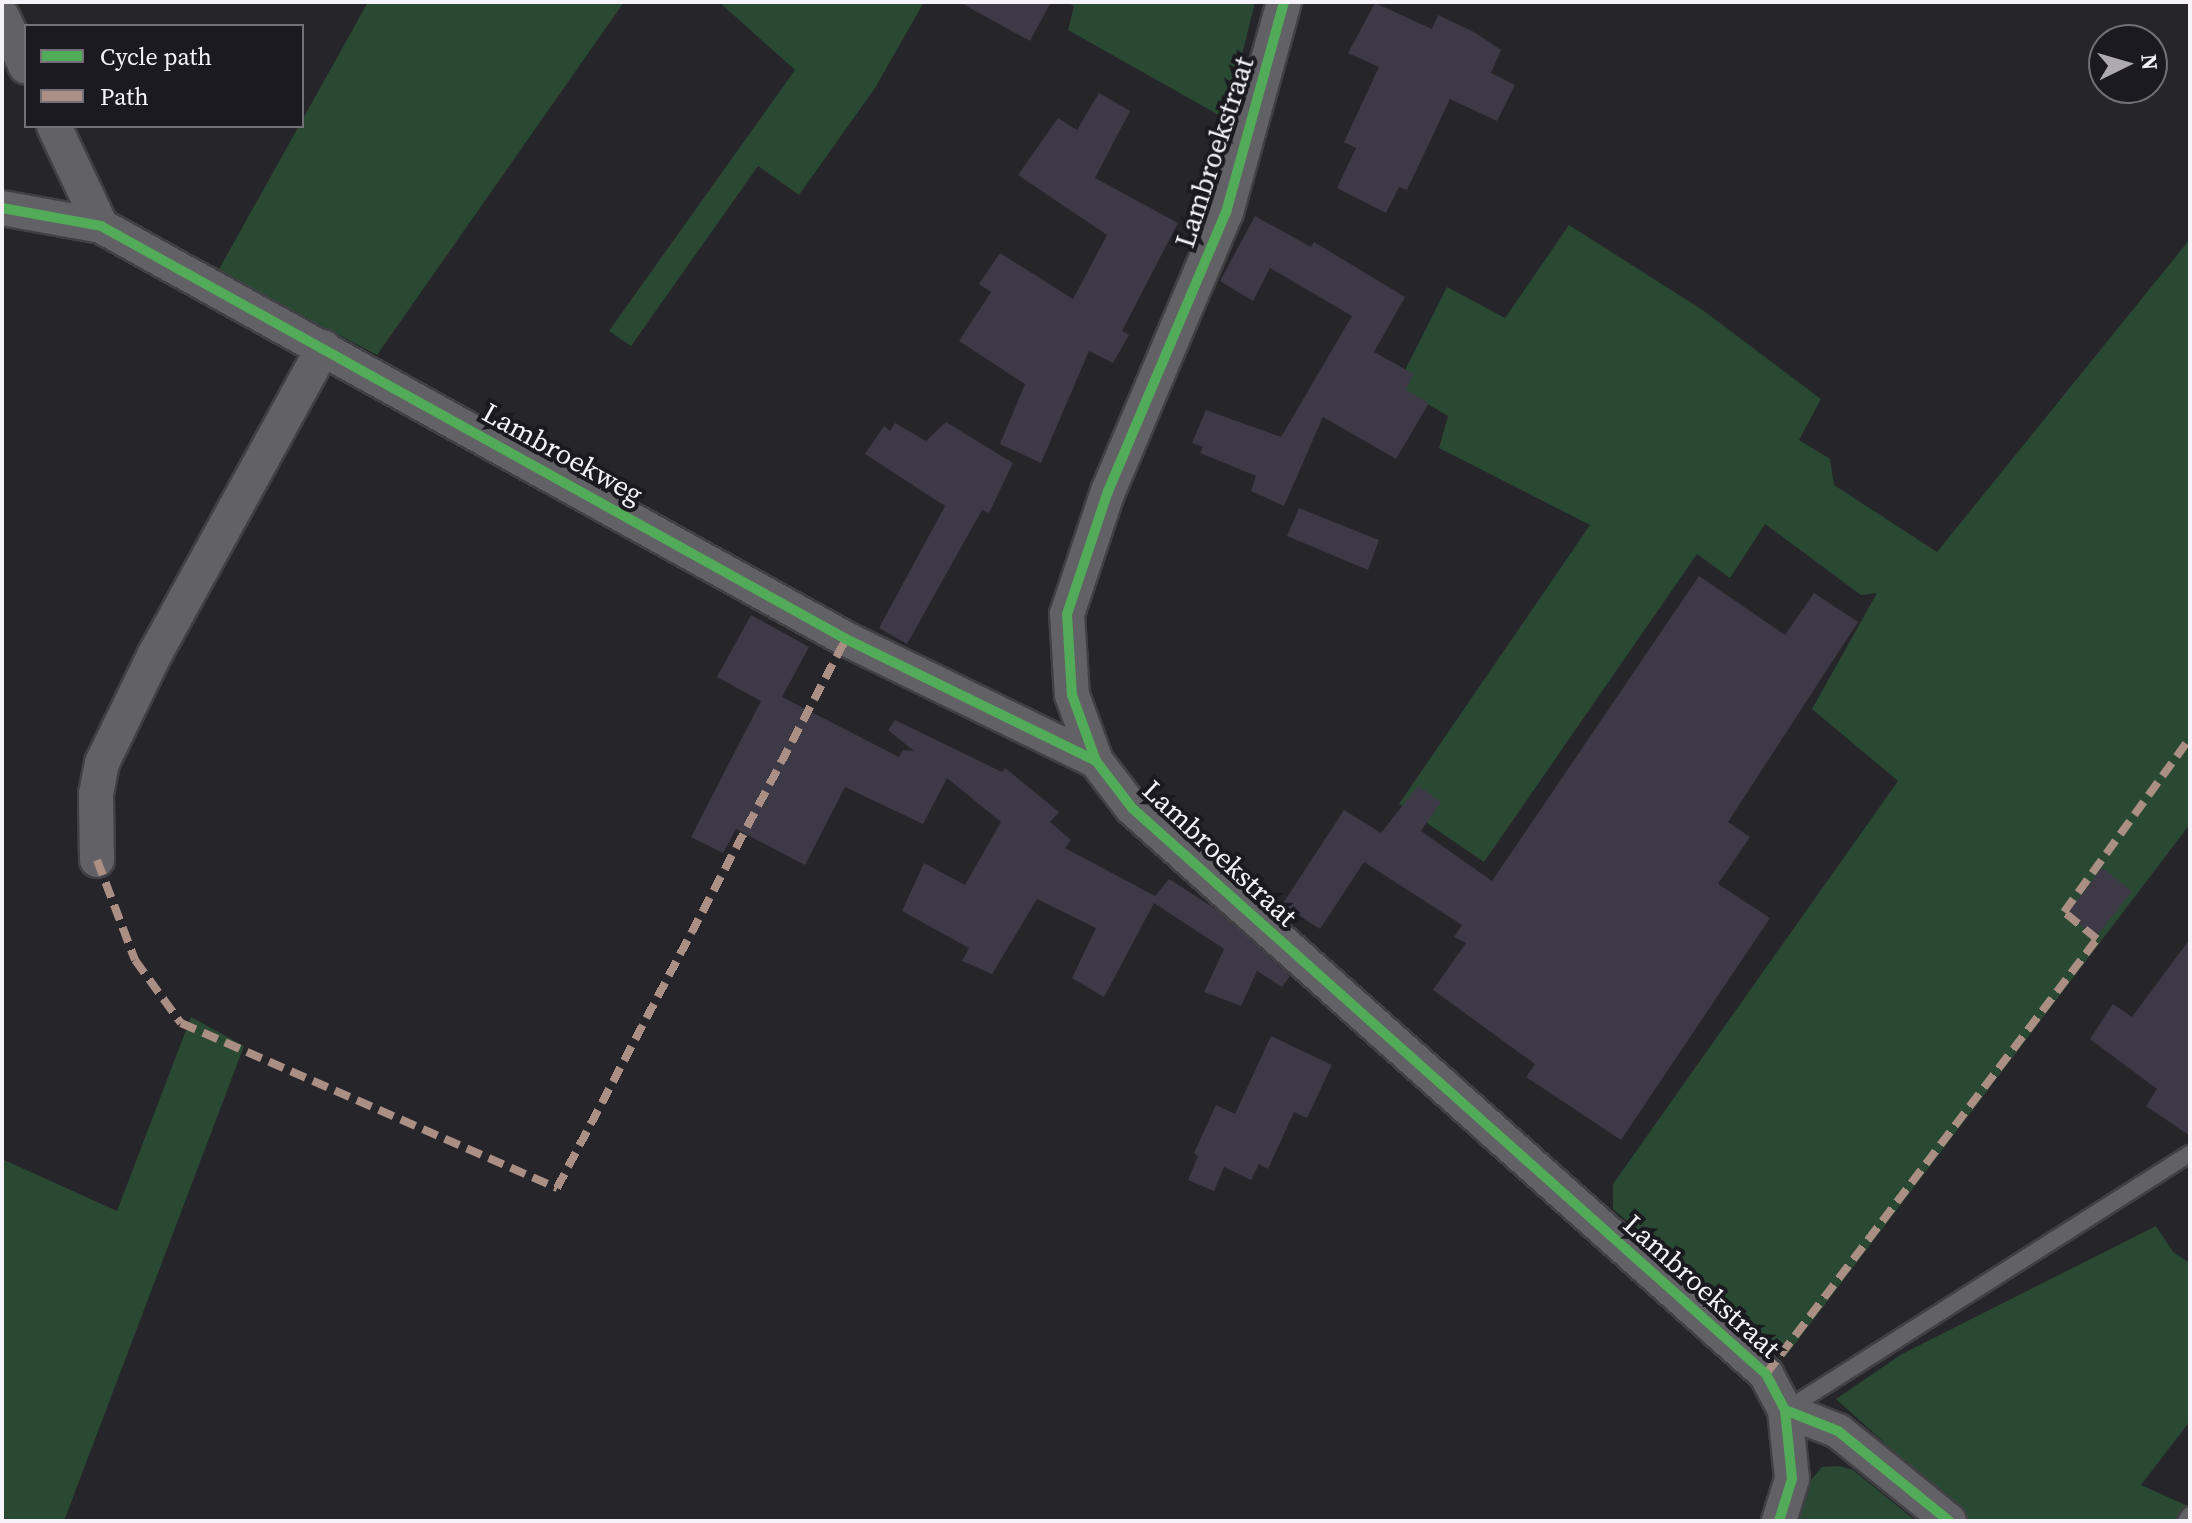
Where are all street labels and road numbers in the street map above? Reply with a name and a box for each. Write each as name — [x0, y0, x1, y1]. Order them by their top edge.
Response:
street label: Lambroekstraat — [1167, 52, 1261, 252]
street label: Lambroekweg — [477, 395, 649, 511]
street label: Lambroekstraat — [1136, 773, 1304, 933]
street label: Lambroekstraat — [1617, 1207, 1787, 1365]

